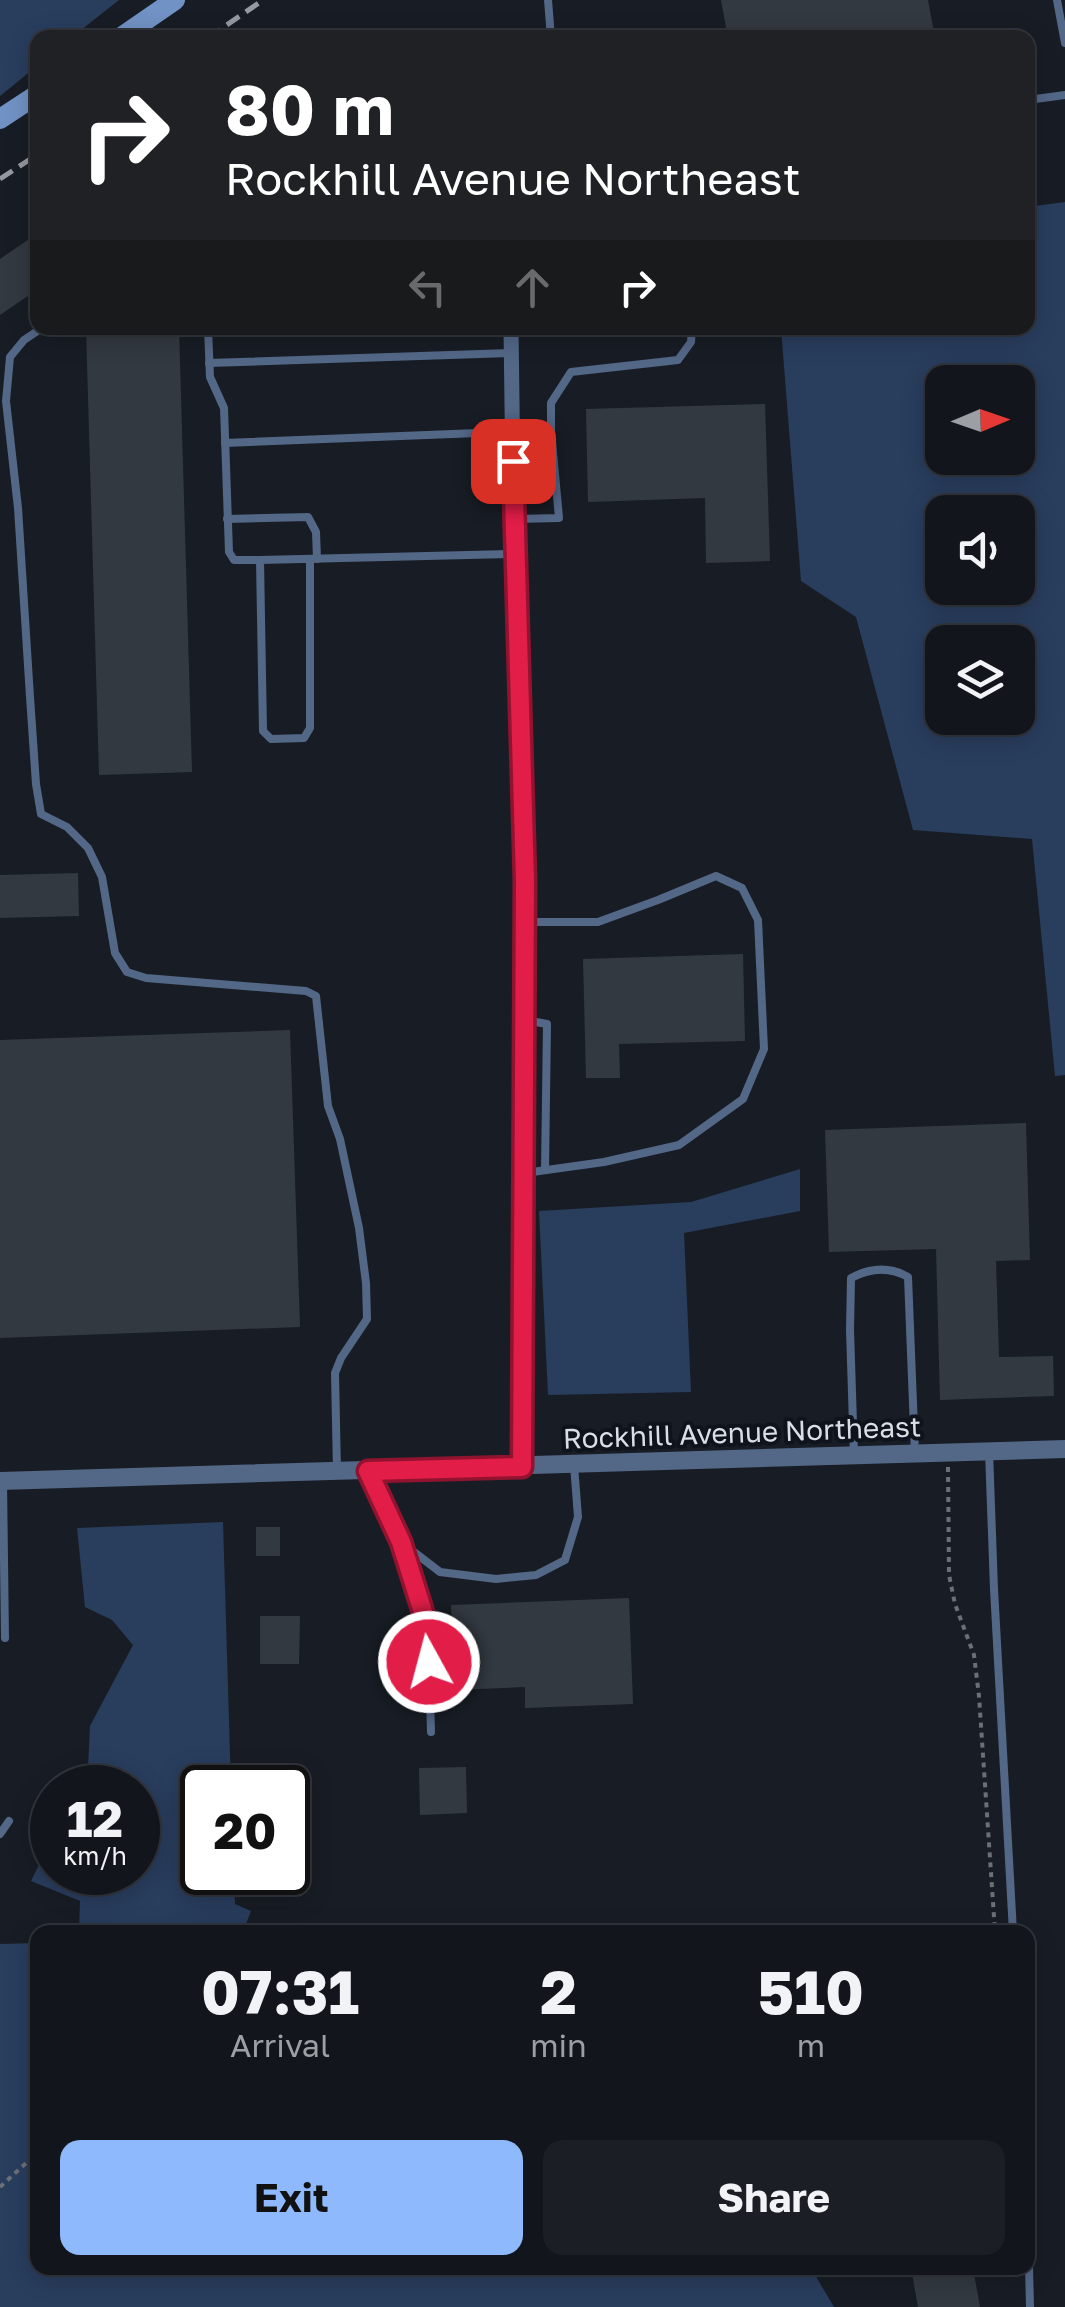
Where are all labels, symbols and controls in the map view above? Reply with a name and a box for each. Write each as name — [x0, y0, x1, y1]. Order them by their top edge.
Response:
text: 80 m — [225, 66, 394, 150]
icon: right — [60, 70, 190, 200]
text: Rockhill Avenue Northeast — [225, 151, 801, 205]
icon: left — [400, 260, 455, 315]
icon: ahead — [505, 260, 560, 315]
icon: right — [610, 260, 665, 315]
north arrow — [925, 365, 1035, 475]
map controls — [925, 365, 1035, 735]
pin — [471, 419, 556, 504]
icon: arrive — [486, 434, 541, 489]
button: sound — [925, 495, 1035, 605]
button: layers — [925, 625, 1035, 735]
street label: Rockhill Avenue Northeast — [562, 1409, 922, 1455]
position arrow — [377, 1610, 481, 1714]
speed limit sign: 20 — [180, 1765, 310, 1895]
text: 12 — [67, 1788, 123, 1848]
text: km/h — [63, 1840, 127, 1871]
text: 07:31 — [201, 1955, 359, 2027]
text: 2 — [540, 1955, 577, 2027]
text: 510 — [758, 1955, 864, 2027]
text: Arrival — [230, 2026, 330, 2064]
text: min — [530, 2026, 587, 2064]
text: m — [797, 2026, 825, 2064]
button: Exit — [60, 2140, 523, 2255]
button: Share — [543, 2140, 1005, 2255]

